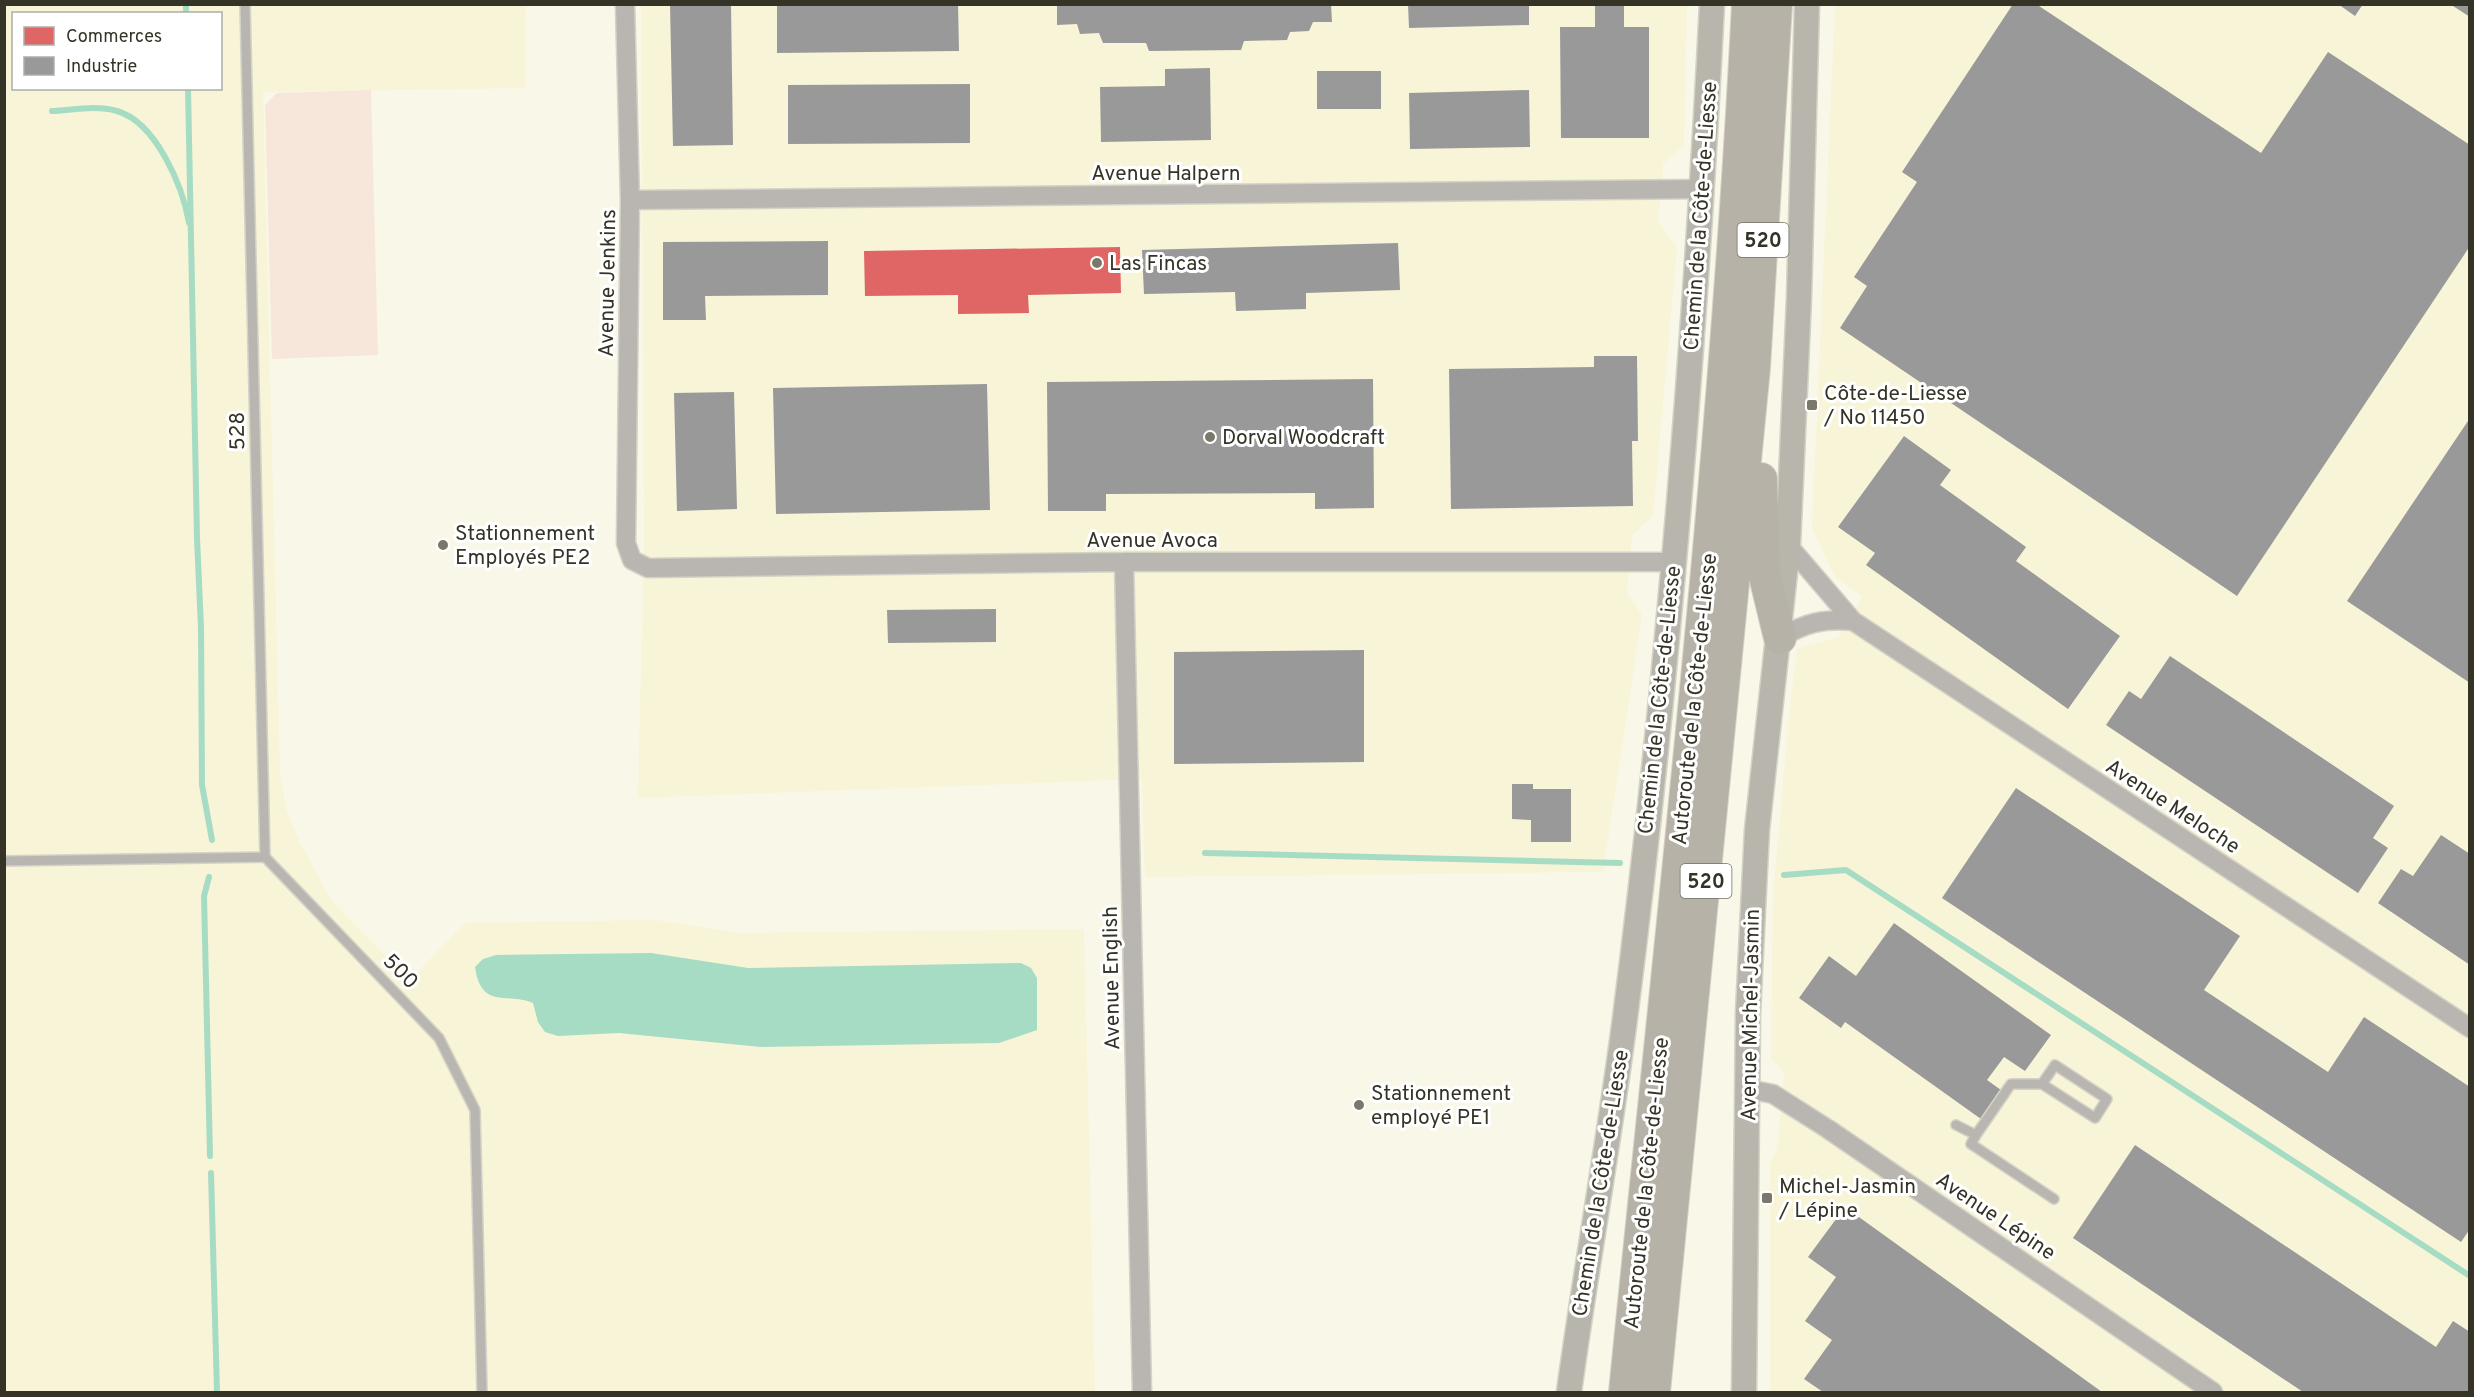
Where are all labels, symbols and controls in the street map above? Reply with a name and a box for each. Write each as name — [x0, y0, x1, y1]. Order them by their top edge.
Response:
legend — [12, 12, 222, 90]
text: Commerces — [66, 26, 162, 49]
text: Industrie — [66, 56, 137, 79]
street label: Chemin de la Côte-de-Liesse — [1679, 81, 1724, 352]
street label: Avenue Halpern — [1091, 161, 1241, 188]
street label: Avenue Jenkins — [594, 209, 623, 357]
road number: 520 — [1738, 223, 1788, 257]
place label: Las Fincas — [1109, 251, 1207, 278]
marker: Las Fincas — [1090, 256, 1104, 270]
place label: Côte-de-Liesse / No 11450 — [1823, 381, 1967, 432]
marker: Côte-de-Liesse / No 11450 — [1805, 398, 1819, 412]
street label: 528 — [225, 411, 252, 451]
place label: Dorval Woodcraft — [1222, 425, 1385, 452]
marker: Dorval Woodcraft — [1203, 430, 1217, 444]
place label: Stationnement Employés PE2 — [455, 521, 595, 572]
street label: Avenue Avoca — [1086, 528, 1218, 555]
marker: Stationnement Employés PE2 — [436, 538, 450, 552]
street label: Autoroute de la Côte-de-Liesse — [1667, 552, 1724, 846]
street label: Chemin de la Côte-de-Liesse — [1633, 565, 1688, 836]
street label: Avenue Meloche — [2100, 754, 2244, 861]
road number: 520 — [1680, 864, 1732, 898]
street label: Avenue English — [1098, 906, 1127, 1050]
street label: Avenue Michel-Jasmin — [1736, 909, 1767, 1121]
street label: 500 — [376, 948, 424, 996]
street label: Autoroute de la Côte-de-Liesse — [1619, 1036, 1676, 1330]
street label: Chemin de la Côte-de-Liesse — [1567, 1048, 1636, 1319]
place label: Stationnement employé PE1 — [1371, 1081, 1511, 1132]
marker: Stationnement employé PE1 — [1352, 1098, 1366, 1112]
street label: Avenue Lépine — [1930, 1167, 2060, 1267]
place label: Michel-Jasmin / Lépine — [1778, 1174, 1916, 1225]
marker: Michel-Jasmin / Lépine — [1760, 1191, 1774, 1205]

